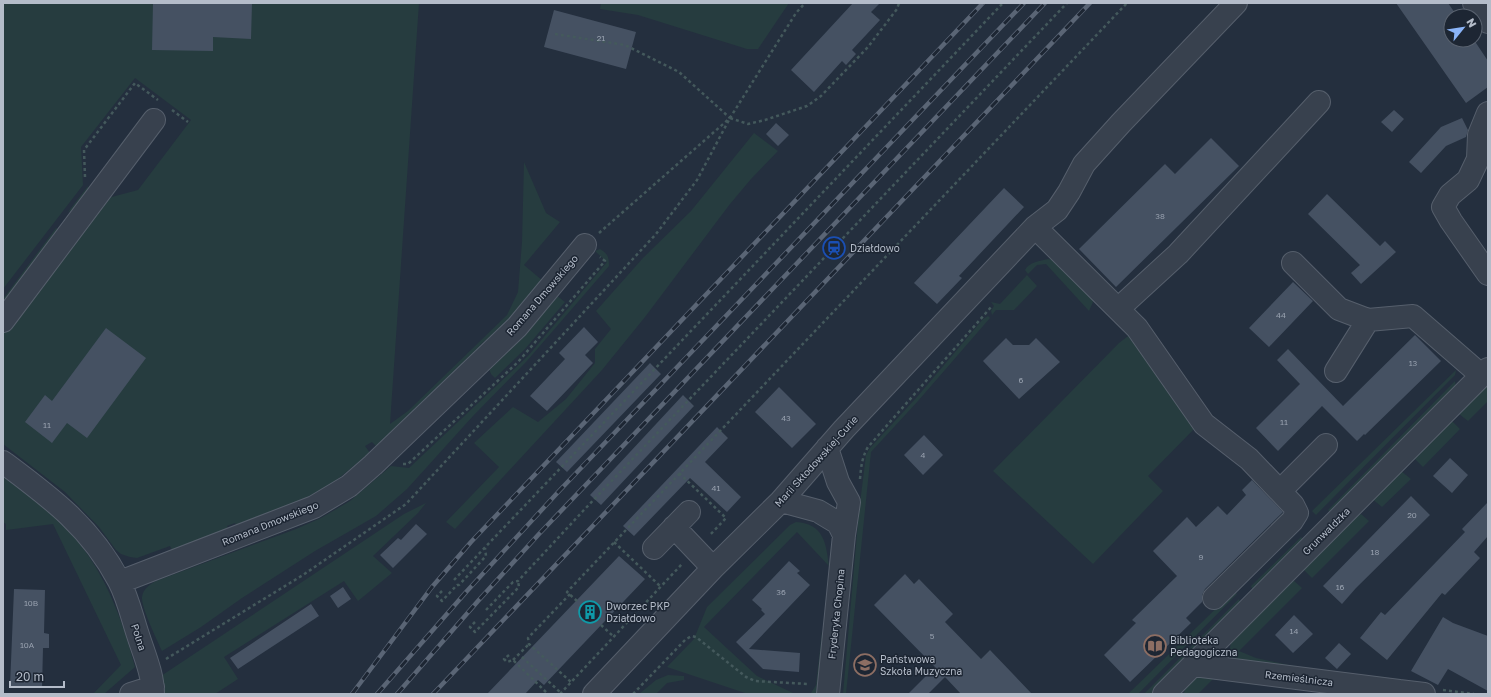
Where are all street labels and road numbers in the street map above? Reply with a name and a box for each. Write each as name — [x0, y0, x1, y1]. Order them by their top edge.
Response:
street label: Romana Dmowskiego — [504, 252, 580, 338]
street label: Marii Skłodowskiej-Curie — [772, 413, 860, 509]
street label: Romana Dmowskiego — [220, 498, 320, 548]
street label: Grunwaldzka — [1300, 505, 1352, 557]
street label: Fryderyka Chopina — [825, 568, 847, 660]
street label: Polna — [129, 622, 149, 652]
street label: Rzemieślnicza — [1264, 668, 1334, 688]

